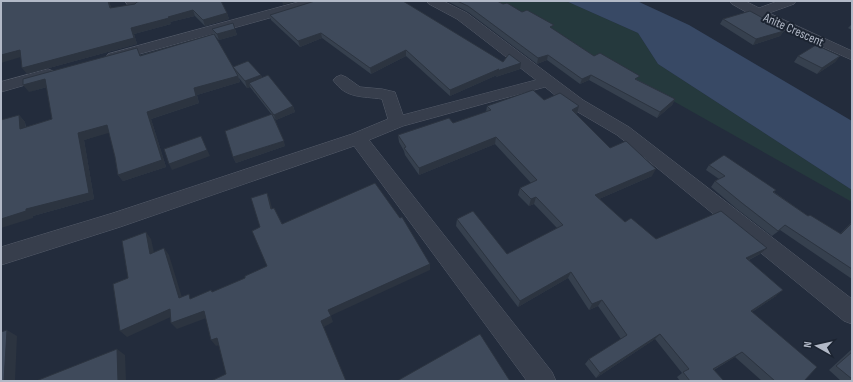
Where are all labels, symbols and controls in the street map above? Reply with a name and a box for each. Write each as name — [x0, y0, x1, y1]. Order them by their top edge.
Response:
street label: Anite Crescent — [760, 9, 826, 50]
north arrow — [797, 326, 837, 366]
text: N — [801, 341, 814, 348]

